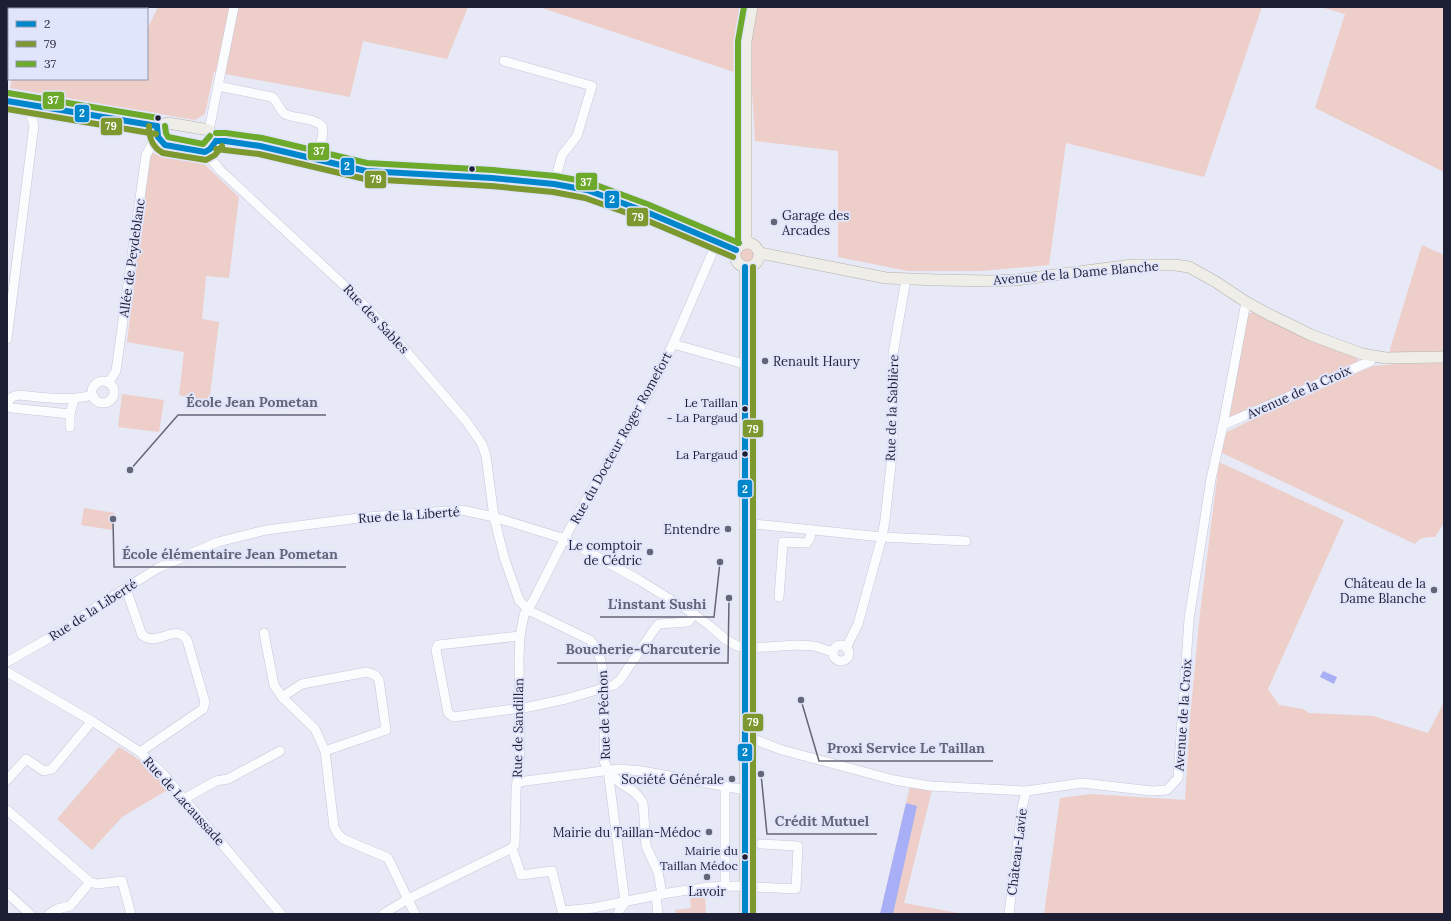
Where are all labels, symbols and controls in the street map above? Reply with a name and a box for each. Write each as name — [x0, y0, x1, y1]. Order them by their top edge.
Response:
legend — [8, 8, 148, 80]
text: 2 — [44, 16, 50, 31]
text: 79 — [44, 36, 57, 51]
text: 37 — [44, 56, 56, 71]
line badge: 37 — [42, 91, 65, 110]
text: 37 — [47, 93, 59, 107]
line badge: 2 — [74, 104, 90, 123]
text: 2 — [79, 106, 85, 120]
unlabelled marker — [153, 113, 163, 123]
line badge: 79 — [100, 117, 123, 136]
text: 79 — [105, 119, 117, 133]
line badge: 37 — [307, 142, 330, 161]
text: 37 — [313, 144, 325, 158]
line badge: 2 — [340, 157, 355, 176]
text: 2 — [344, 159, 350, 173]
unlabelled marker — [467, 164, 477, 174]
line badge: 79 — [364, 170, 387, 189]
text: 79 — [370, 172, 382, 186]
line badge: 37 — [575, 172, 598, 191]
text: 37 — [580, 175, 592, 189]
line badge: 2 — [604, 190, 620, 209]
text: 2 — [609, 192, 615, 206]
street label: Allée de Peydeblanc — [115, 197, 149, 319]
line badge: 79 — [626, 207, 649, 227]
place label: Garage des Arcades — [781, 207, 849, 239]
text: 79 — [632, 210, 644, 224]
marker: Garage des Arcades — [769, 217, 779, 227]
street label: Avenue de la Dame Blanche — [992, 257, 1159, 289]
street label: Rue des Sables — [339, 281, 413, 357]
street label: Rue du Docteur Roger Romefort — [566, 349, 676, 527]
place label: Renault Haury — [773, 353, 860, 370]
street label: Rue de la Sablière — [882, 354, 902, 462]
marker: Renault Haury — [760, 356, 770, 366]
street label: Avenue de la Croix — [1243, 361, 1354, 423]
callout: École Jean Pometan — [178, 389, 326, 415]
text: École Jean Pometan — [186, 393, 318, 411]
place label: Le Taillan - La Pargaud — [667, 395, 738, 425]
marker: Le Taillan - La Pargaud — [740, 404, 750, 414]
line badge: 79 — [742, 419, 764, 438]
text: 79 — [747, 422, 759, 436]
place label: La Pargaud — [676, 447, 738, 462]
marker: La Pargaud — [740, 449, 750, 459]
line badge: 2 — [737, 479, 753, 498]
text: 2 — [742, 482, 748, 496]
street label: Rue de la Liberté — [358, 503, 460, 527]
place label: Entendre — [664, 521, 720, 538]
marker: Entendre — [723, 524, 733, 534]
place label: Le comptoir de Cédric — [568, 537, 642, 569]
callout: École élémentaire Jean Pometan — [114, 541, 346, 567]
text: École élémentaire Jean Pometan — [122, 545, 338, 563]
marker: Le comptoir de Cédric — [645, 547, 655, 557]
street label: Rue de la Liberté — [46, 575, 140, 645]
place label: Château de la Dame Blanche — [1340, 575, 1426, 607]
marker: Château de la Dame Blanche — [1429, 585, 1439, 595]
callout: L'instant Sushi — [600, 591, 714, 617]
text: L'instant Sushi — [608, 595, 707, 613]
callout: Boucherie-Charcuterie — [557, 637, 728, 663]
text: Boucherie-Charcuterie — [566, 640, 721, 658]
street label: Avenue de la Croix — [1171, 658, 1195, 773]
street label: Rue de Péchon — [594, 670, 614, 760]
street label: Rue de Sandillan — [509, 678, 527, 778]
line badge: 79 — [742, 713, 764, 732]
text: 79 — [747, 715, 759, 729]
callout: Proxi Service Le Taillan — [819, 735, 993, 761]
text: Proxi Service Le Taillan — [827, 739, 985, 757]
line badge: 2 — [737, 743, 753, 762]
text: 2 — [742, 745, 748, 759]
street label: Rue de Lacaussade — [140, 753, 228, 849]
place label: Société Générale — [621, 771, 724, 788]
marker: Société Générale — [727, 774, 737, 784]
street label: Château-Lavie — [1003, 807, 1031, 897]
callout: Crédit Mutuel — [767, 808, 877, 834]
text: Crédit Mutuel — [775, 812, 870, 830]
place label: Mairie du Taillan-Médoc — [553, 824, 701, 841]
marker: Mairie du Taillan-Médoc — [704, 827, 714, 837]
place label: Mairie du Taillan Médoc — [660, 843, 738, 873]
marker: Mairie du Taillan Médoc — [740, 852, 750, 862]
marker: Lavoir — [702, 872, 712, 882]
place label: Lavoir — [688, 883, 726, 900]

